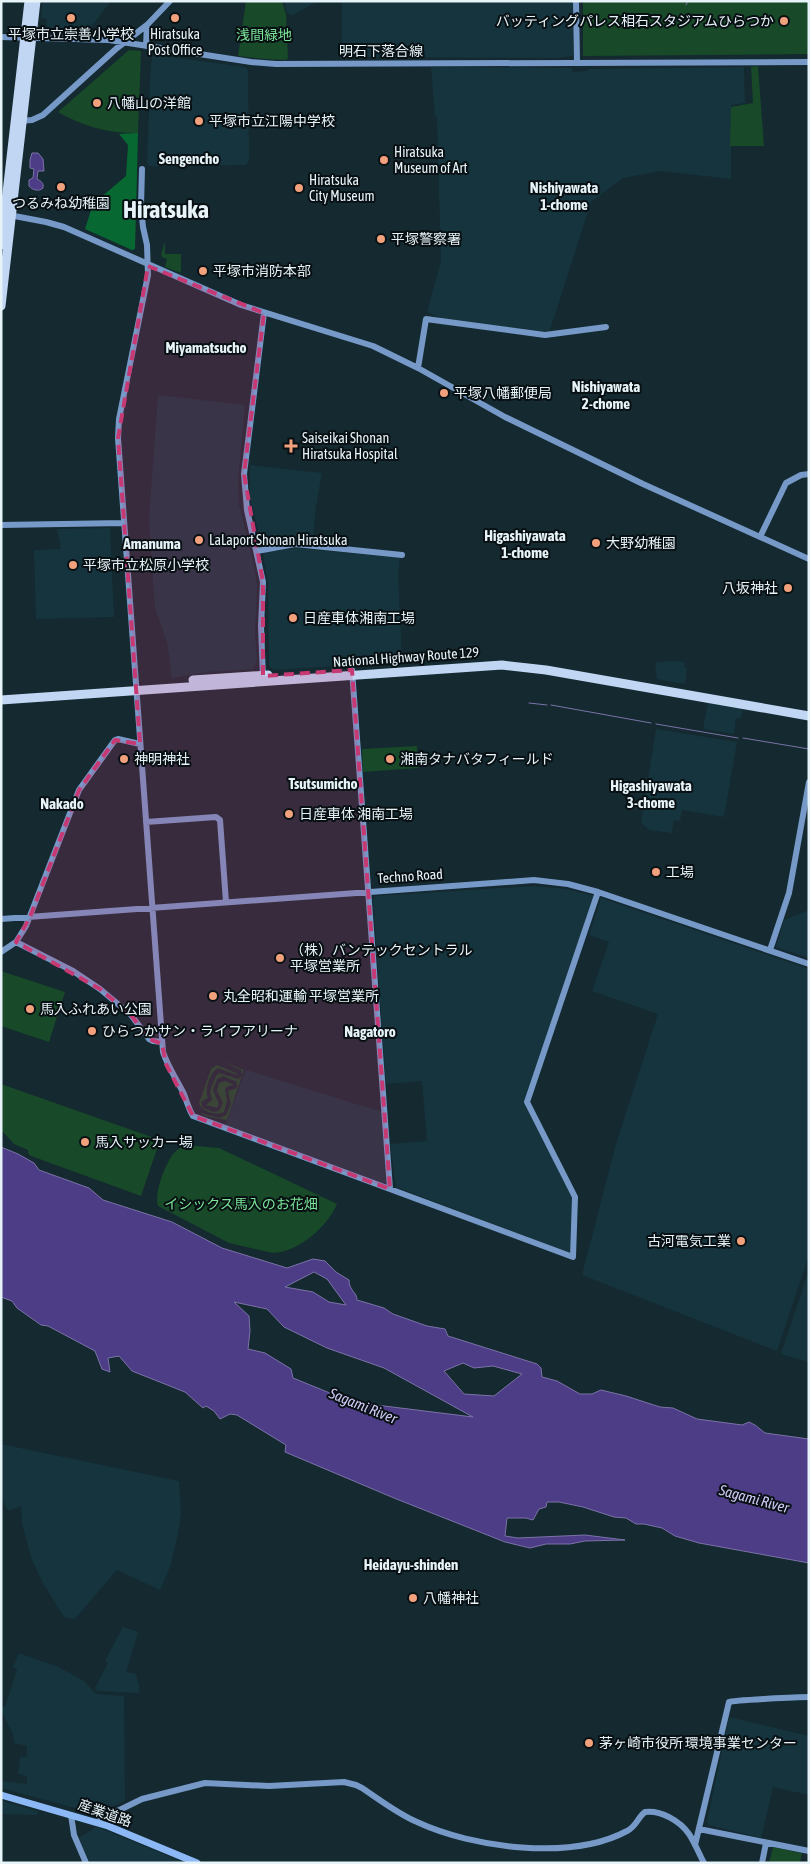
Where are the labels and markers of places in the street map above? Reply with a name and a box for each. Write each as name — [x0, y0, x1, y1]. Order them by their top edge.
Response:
marker: 平塚市立崇善小学校 — [65, 12, 77, 24]
marker: Hiratsuka Post Office — [169, 12, 181, 24]
place label: バッティングパレス相石スタジアムひらつか — [496, 13, 774, 29]
marker: バッティングパレス相石スタジアムひらつか — [778, 15, 790, 27]
place label: 平塚市立崇善小学校 — [8, 26, 134, 42]
place label: Hiratsuka Post Office — [148, 26, 202, 58]
place label: 八幡山の洋館 — [107, 95, 191, 111]
marker: 八幡山の洋館 — [91, 97, 103, 109]
place label: 平塚市立江陽中学校 — [209, 113, 335, 129]
marker: 平塚市立江陽中学校 — [193, 115, 205, 127]
place label: Hiratsuka Museum of Art — [394, 144, 467, 176]
marker: Hiratsuka Museum of Art — [378, 154, 390, 166]
place label: Hiratsuka City Museum — [309, 172, 375, 204]
marker: つるみね幼稚園 — [55, 181, 67, 193]
marker: Hiratsuka City Museum — [293, 182, 305, 194]
place label: つるみね幼稚園 — [12, 195, 110, 211]
place label: 平塚警察署 — [391, 231, 461, 247]
marker: 平塚警察署 — [375, 233, 387, 245]
place label: 平塚市消防本部 — [213, 263, 311, 279]
marker: 平塚市消防本部 — [197, 265, 209, 277]
place label: 平塚八幡郵便局 — [454, 385, 552, 401]
marker: 平塚八幡郵便局 — [438, 387, 450, 399]
place label: Saiseikai Shonan Hiratsuka Hospital — [302, 430, 398, 462]
marker: Saiseikai Shonan Hiratsuka Hospital — [284, 439, 298, 453]
place label: LaLaport Shonan Hiratsuka — [209, 532, 347, 548]
marker: LaLaport Shonan Hiratsuka — [193, 534, 205, 546]
place label: 大野幼稚園 — [606, 535, 676, 551]
marker: 大野幼稚園 — [590, 537, 602, 549]
place label: 平塚市立松原小学校 — [83, 557, 209, 573]
marker: 平塚市立松原小学校 — [67, 559, 79, 571]
place label: 八坂神社 — [722, 580, 778, 596]
marker: 八坂神社 — [782, 582, 794, 594]
place label: 日産車体湘南工場 — [303, 610, 415, 626]
marker: 日産車体湘南工場 — [287, 612, 299, 624]
place label: 神明神社 — [134, 751, 190, 767]
place label: 湘南タナバタフィールド — [400, 751, 554, 767]
marker: 神明神社 — [118, 753, 130, 765]
marker: 湘南タナバタフィールド — [384, 753, 396, 765]
place label: 日産車体 湘南工場 — [299, 806, 413, 822]
marker: 日産車体 湘南工場 — [283, 808, 295, 820]
place label: 工場 — [666, 864, 694, 880]
marker: 工場 — [650, 866, 662, 878]
place label: （株）バンテックセントラル 平塚営業所 — [290, 942, 473, 974]
marker: （株）バンテックセントラル 平塚営業所 — [274, 952, 286, 964]
place label: 丸全昭和運輸 平塚営業所 — [223, 988, 379, 1004]
marker: 丸全昭和運輸 平塚営業所 — [207, 990, 219, 1002]
place label: 馬入ふれあい公園 — [40, 1001, 152, 1017]
marker: 馬入ふれあい公園 — [24, 1003, 36, 1015]
place label: ひらつかサン・ライフアリーナ — [102, 1023, 298, 1039]
marker: ひらつかサン・ライフアリーナ — [86, 1025, 98, 1037]
place label: 馬入サッカー場 — [95, 1134, 193, 1150]
marker: 馬入サッカー場 — [79, 1136, 91, 1148]
place label: 古河電気工業 — [647, 1233, 731, 1249]
marker: 古河電気工業 — [735, 1235, 747, 1247]
place label: 八幡神社 — [423, 1590, 479, 1606]
marker: 八幡神社 — [407, 1592, 419, 1604]
place label: 茅ヶ崎市役所 環境事業センター — [599, 1735, 797, 1751]
marker: 茅ヶ崎市役所 環境事業センター — [583, 1737, 595, 1749]

